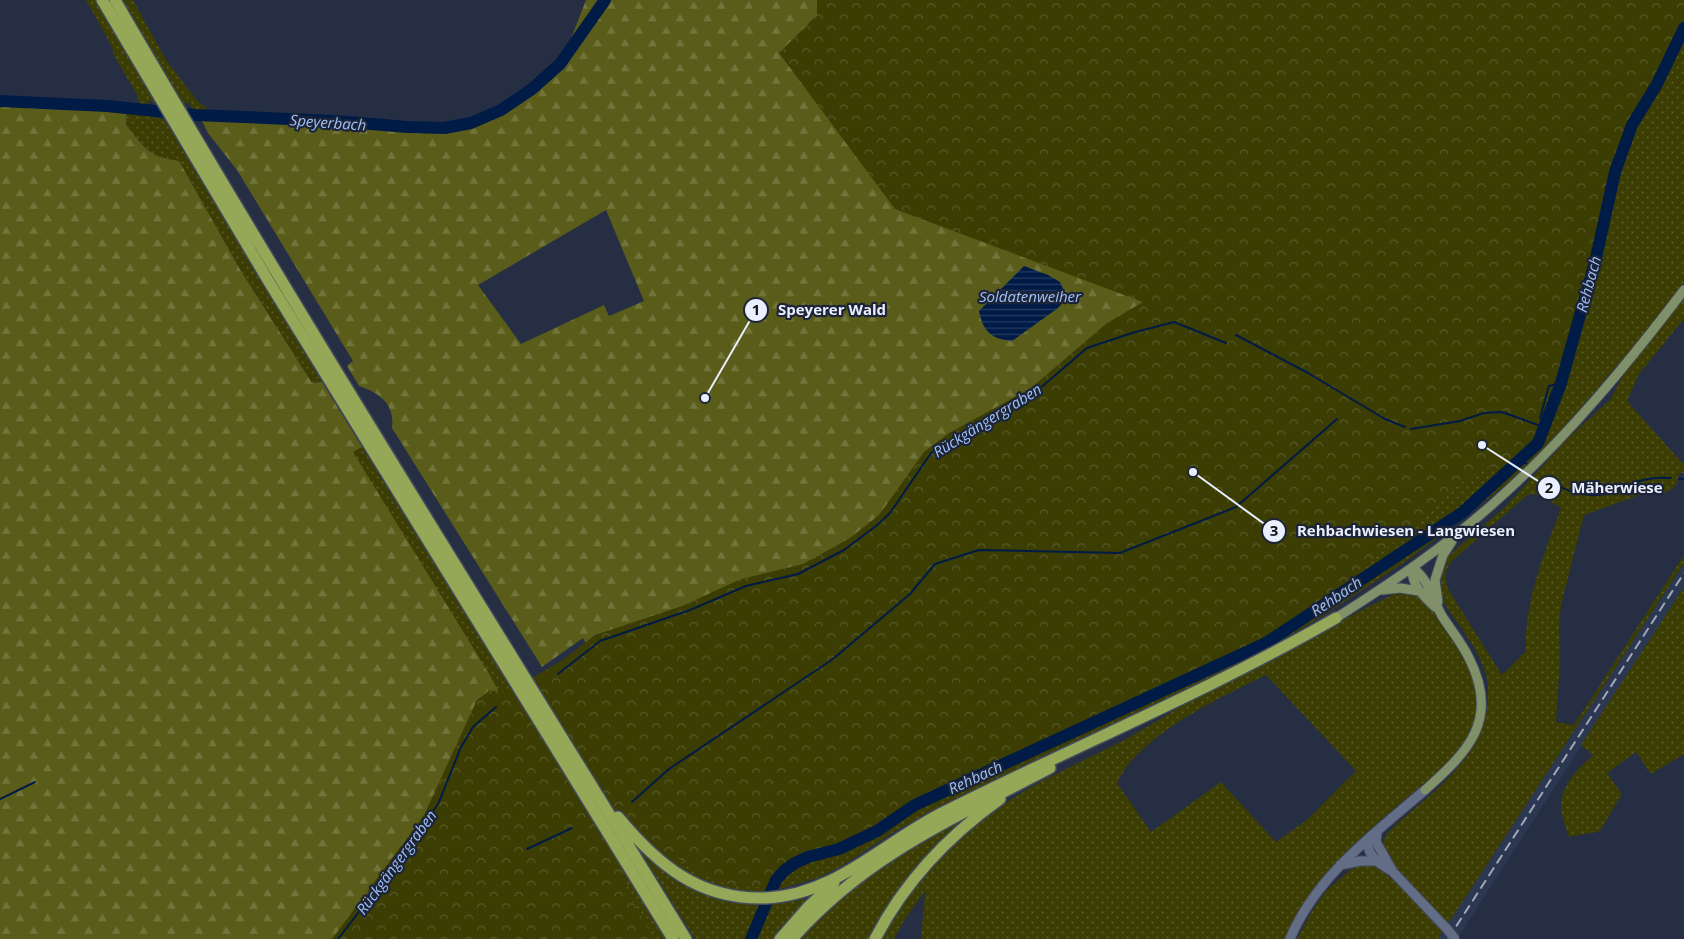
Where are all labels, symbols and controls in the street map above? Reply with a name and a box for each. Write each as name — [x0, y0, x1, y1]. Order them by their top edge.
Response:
water label: Speyerbach — [289, 109, 367, 135]
water label: Rehbach — [1571, 254, 1605, 314]
water label: Soldatenweiher — [979, 286, 1082, 306]
callout: Speyerer Wald — [743, 295, 896, 325]
text: 1 — [752, 299, 760, 319]
text: Speyerer Wald — [778, 299, 886, 319]
water label: Rückgängergraben — [929, 379, 1045, 461]
callout: Mäherwiese — [1537, 473, 1673, 503]
text: 2 — [1545, 477, 1554, 497]
text: Mäherwiese — [1571, 477, 1663, 497]
callout: Rehbachwiesen - Langwiesen — [1262, 516, 1525, 546]
text: 3 — [1270, 520, 1278, 540]
text: Rehbachwiesen - Langwiesen — [1297, 520, 1515, 540]
water label: Rehbach — [1307, 572, 1365, 620]
water label: Rehbach — [945, 756, 1005, 798]
water label: Rückgängergraben — [351, 806, 441, 918]

